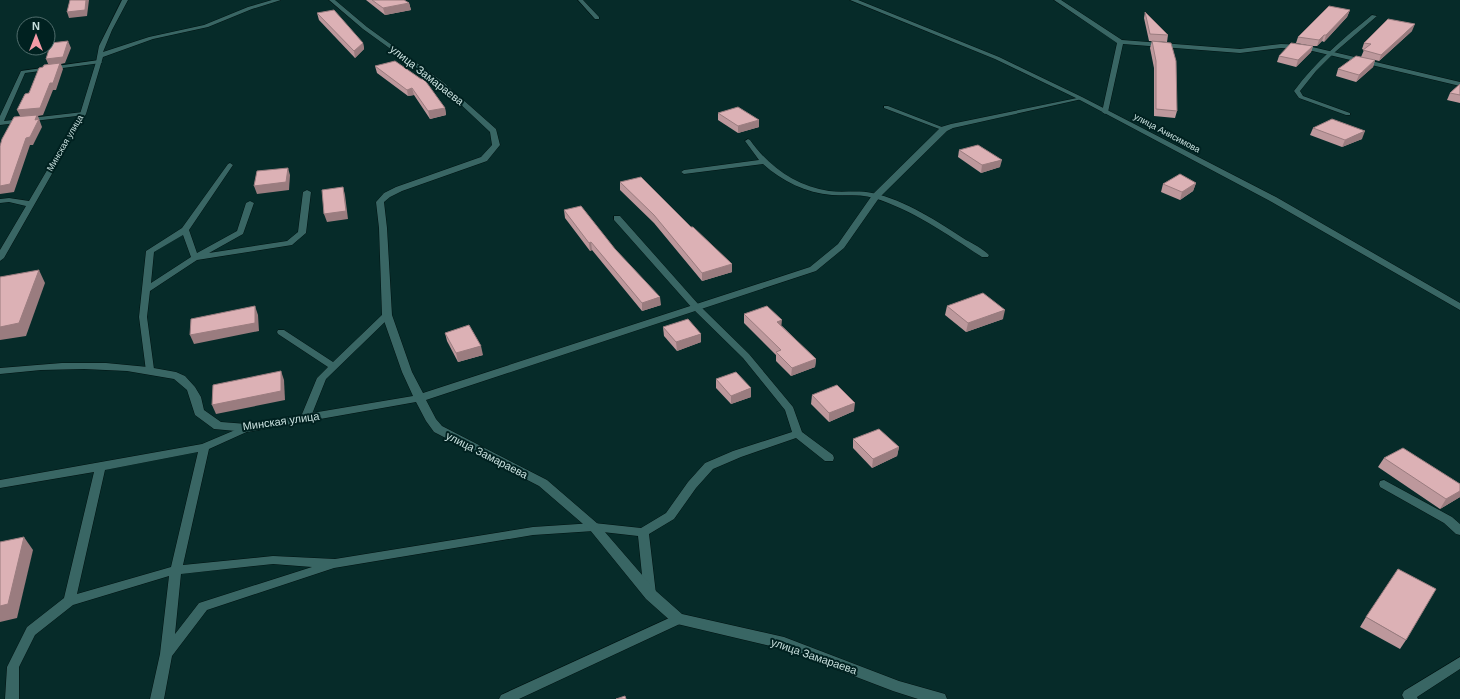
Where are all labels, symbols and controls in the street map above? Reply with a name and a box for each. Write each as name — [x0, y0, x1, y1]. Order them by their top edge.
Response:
north arrow — [16, 16, 56, 56]
text: N — [32, 20, 40, 32]
street label: улица Замараева — [388, 43, 467, 108]
street label: улица Анисимова — [1132, 111, 1202, 155]
street label: Минская улица — [45, 113, 85, 173]
street label: Минская улица — [242, 410, 321, 432]
street label: улица Замараева — [444, 429, 531, 481]
street label: улица Замараева — [770, 636, 859, 677]

